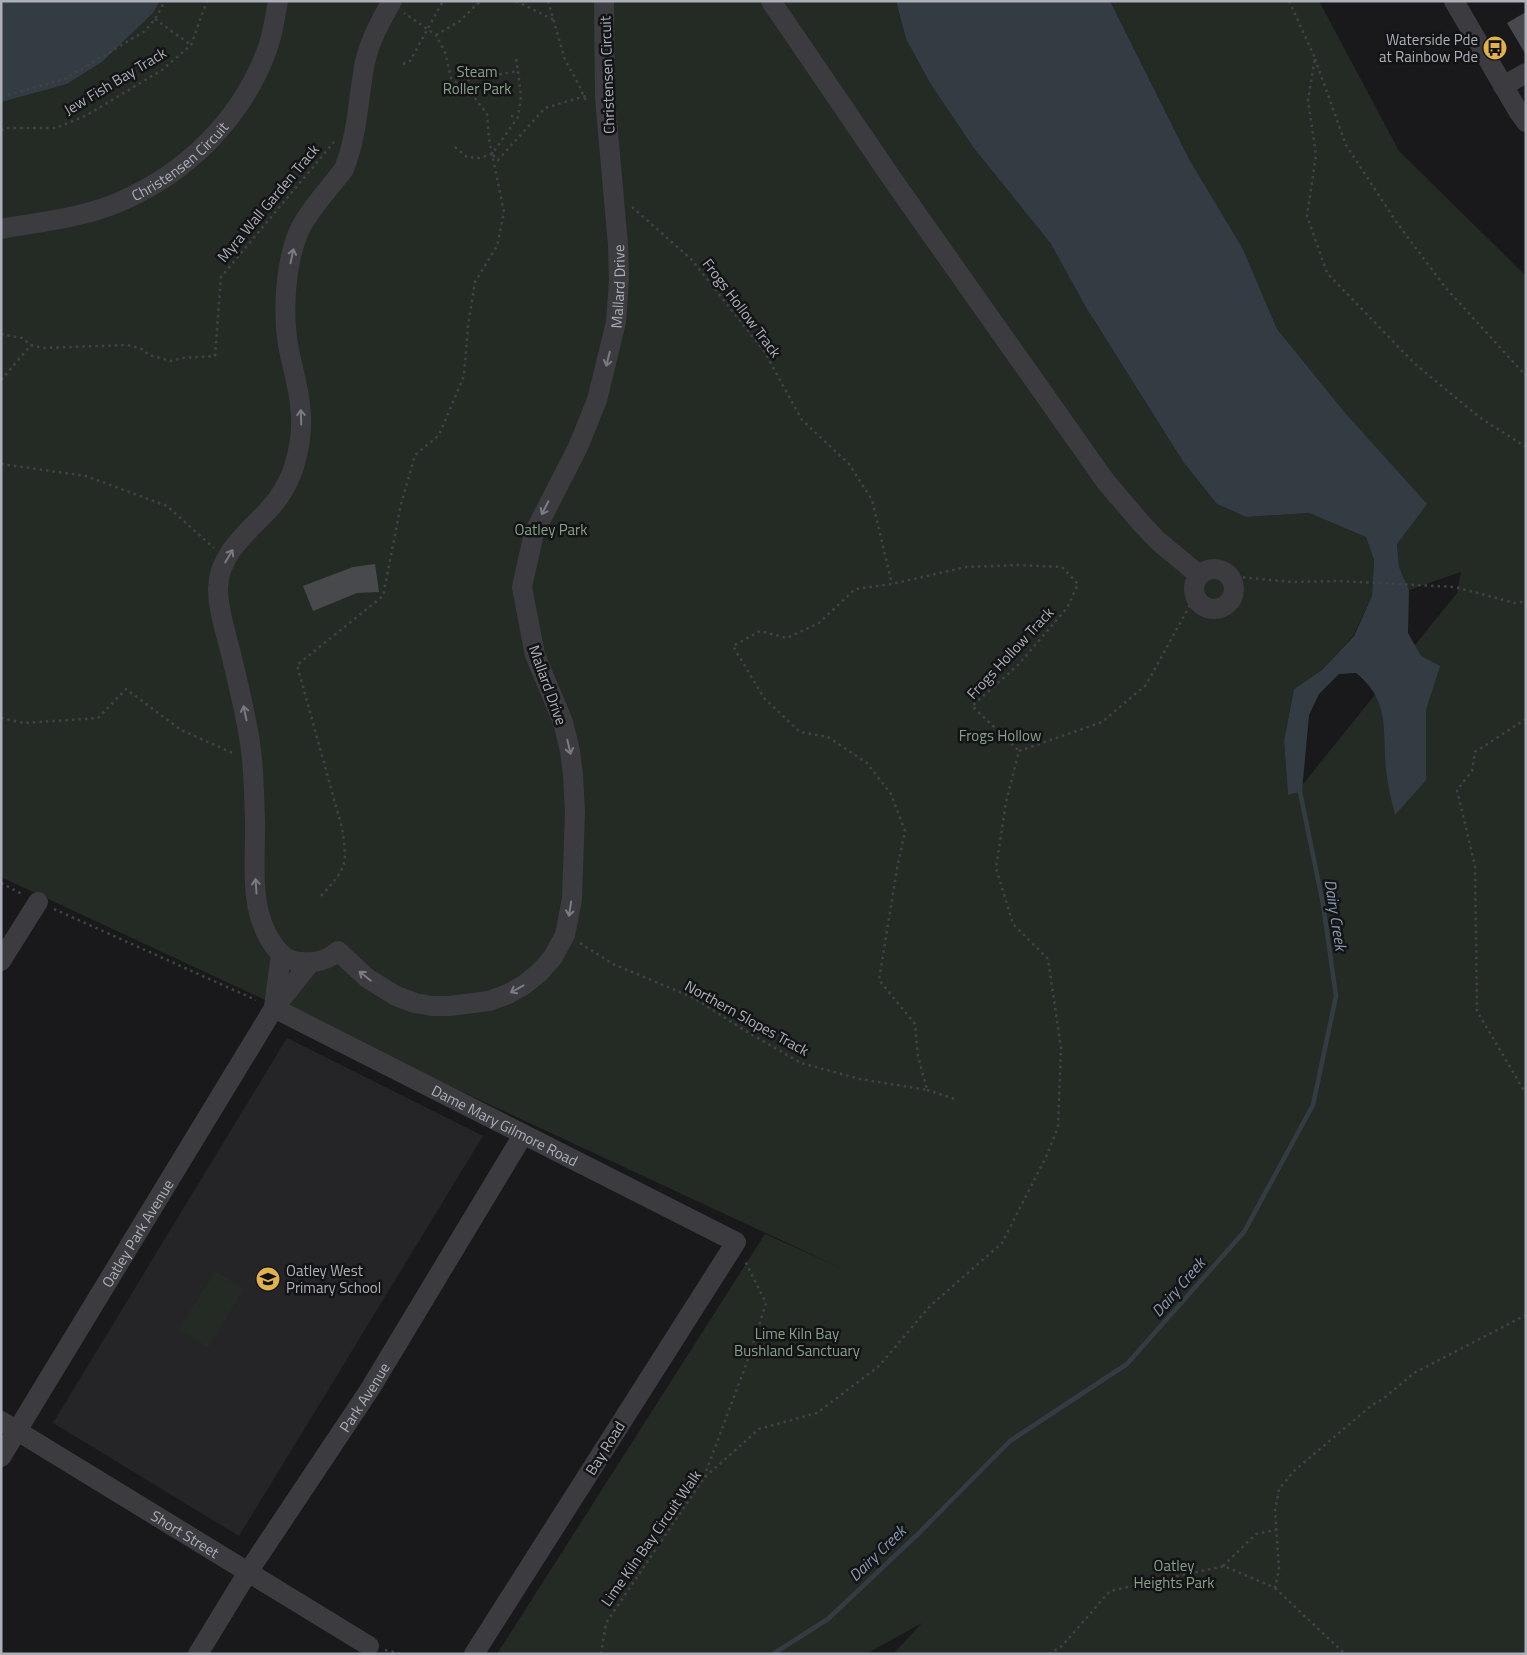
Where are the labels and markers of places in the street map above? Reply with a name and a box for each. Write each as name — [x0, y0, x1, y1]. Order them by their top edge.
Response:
place label: Waterside Pde at Rainbow Pde — [1379, 28, 1478, 68]
bus stop icon: Waterside Pde at Rainbow Pde — [1482, 35, 1508, 61]
place label: Oatley West Primary School — [286, 1259, 381, 1299]
school or university icon: Oatley West Primary School — [255, 1266, 281, 1292]

